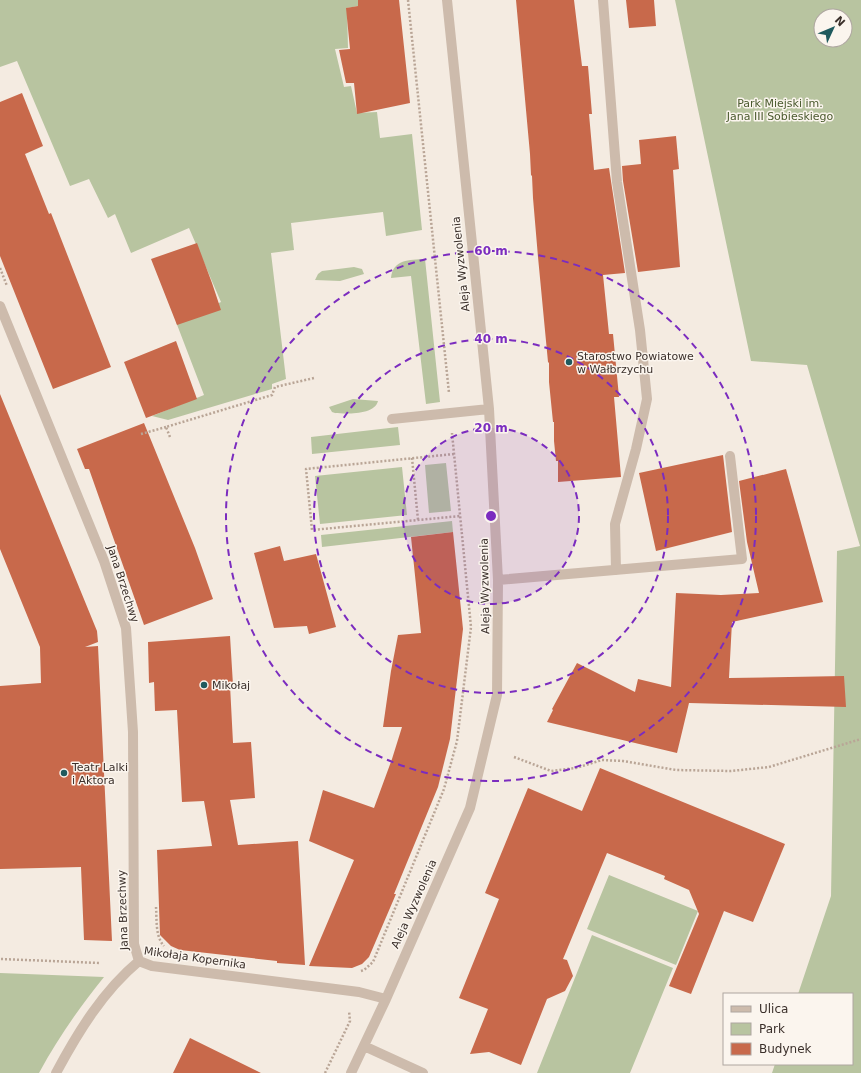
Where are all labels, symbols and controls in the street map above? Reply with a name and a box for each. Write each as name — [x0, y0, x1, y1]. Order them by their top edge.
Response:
north arrow — [813, 8, 853, 48]
text: N — [832, 14, 848, 29]
park label: Park Miejski im. Jana III Sobieskiego — [726, 97, 834, 123]
street label: Aleja Wyzwolenia — [450, 216, 472, 312]
text: 60 m — [474, 244, 508, 258]
text: 40 m — [474, 332, 508, 346]
place label: Starostwo Powiatowe w Wałbrzychu — [577, 350, 694, 376]
marker: Starostwo Powiatowe w Wałbrzychu — [564, 357, 574, 367]
text: 20 m — [474, 421, 508, 435]
centre of rings — [484, 509, 498, 523]
street label: Aleja Wyzwolenia — [478, 538, 492, 634]
street label: Jana Brzechwy — [104, 543, 142, 625]
place label: Mikołaj — [212, 679, 250, 692]
marker: Mikołaj — [199, 680, 209, 690]
place label: Teatr Lalki i Aktora — [71, 761, 128, 787]
marker: Teatr Lalki i Aktora — [59, 768, 69, 778]
street label: Aleja Wyzwolenia — [389, 858, 439, 950]
street label: Jana Brzechwy — [115, 869, 131, 951]
street label: Mikołaja Kopernika — [143, 944, 247, 972]
legend — [723, 993, 853, 1065]
text: Ulica — [759, 1002, 788, 1016]
text: Park — [759, 1022, 785, 1036]
text: Budynek — [759, 1042, 812, 1056]

